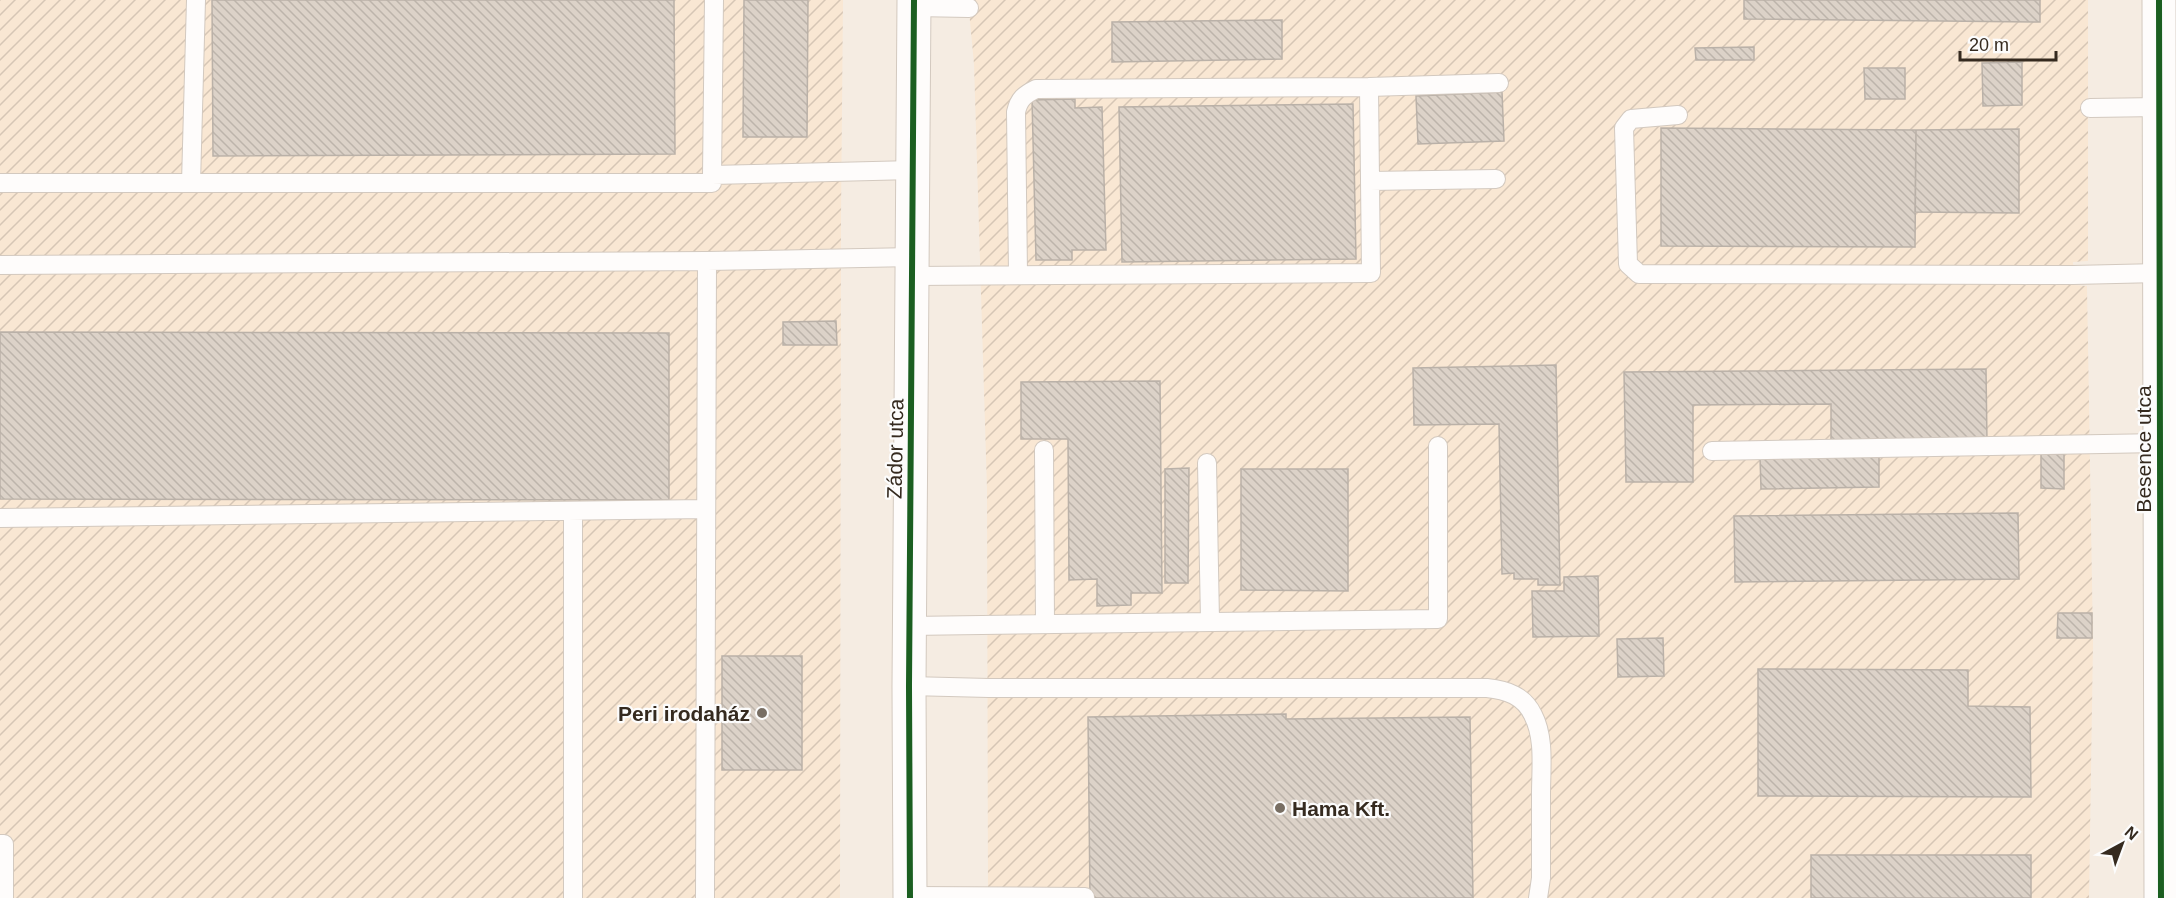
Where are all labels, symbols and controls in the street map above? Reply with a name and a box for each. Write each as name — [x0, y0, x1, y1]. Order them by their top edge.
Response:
scale bar — [1960, 24, 2056, 62]
text: 20 m — [1969, 35, 2009, 55]
street label: Besence utca — [2132, 385, 2155, 513]
street label: Zádor utca — [883, 398, 907, 499]
place label: Peri irodaház — [618, 702, 750, 725]
marker: Peri irodaház — [755, 706, 769, 720]
place label: Hama Kft. — [1292, 797, 1390, 820]
marker: Hama Kft. — [1273, 801, 1287, 815]
north arrow — [2092, 814, 2152, 874]
text: N — [2122, 823, 2141, 843]

